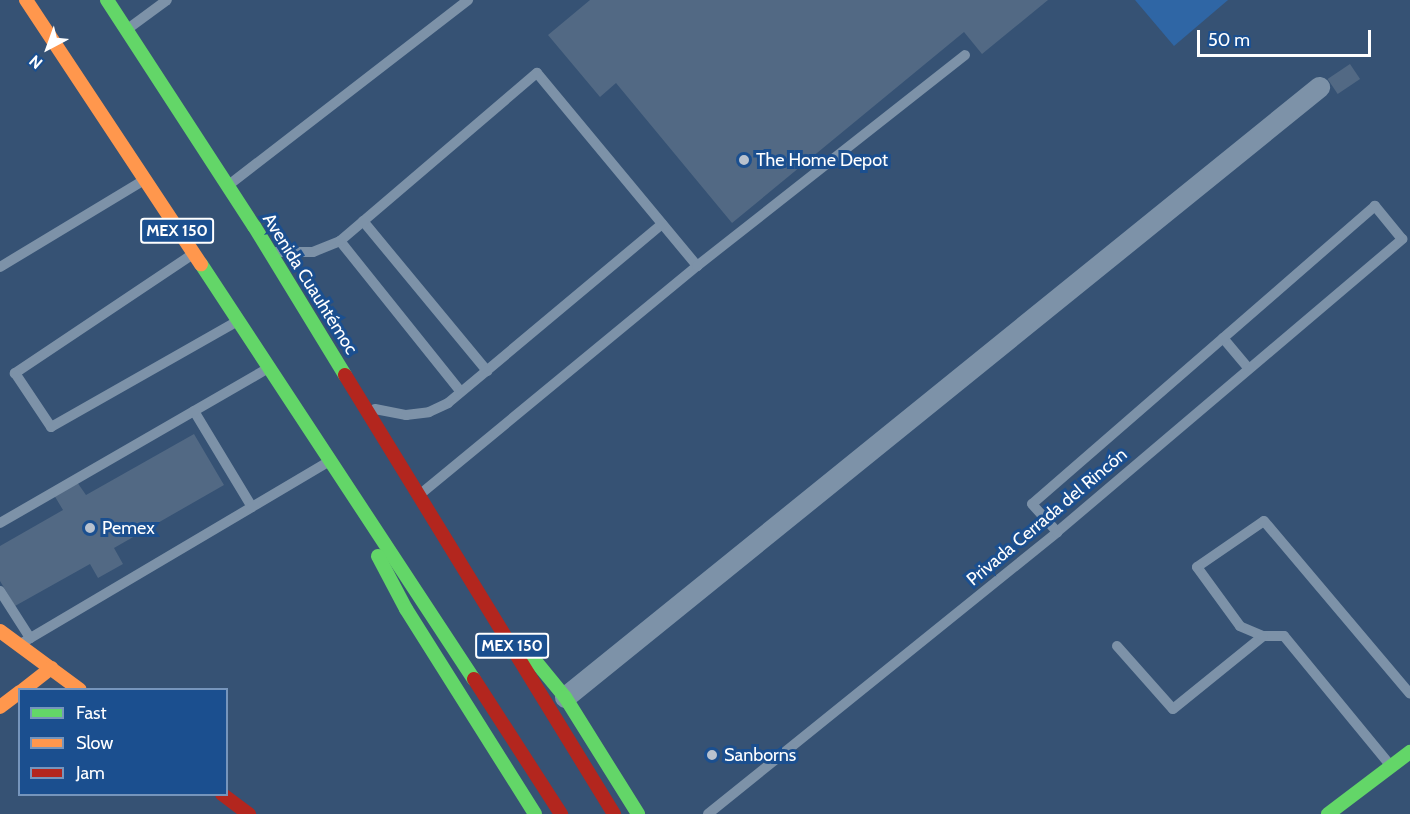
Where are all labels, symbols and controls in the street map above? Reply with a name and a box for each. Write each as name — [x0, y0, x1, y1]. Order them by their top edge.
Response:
north arrow — [18, 18, 78, 78]
scale bar — [1200, 18, 1374, 56]
text: 50 m — [1208, 29, 1250, 51]
text: N — [25, 51, 46, 73]
place label: The Home Depot — [756, 149, 888, 171]
marker: The Home Depot — [737, 153, 751, 167]
street label: Avenida Cuauhtémoc — [258, 210, 362, 358]
road number: MEX 150 — [140, 218, 214, 244]
street label: Privada Cerrada del Rincón — [963, 444, 1131, 590]
place label: Pemex — [102, 517, 155, 539]
marker: Pemex — [83, 521, 97, 535]
road number: MEX 150 — [474, 633, 550, 659]
legend — [18, 688, 228, 796]
text: Fast — [76, 702, 107, 724]
text: Slow — [76, 732, 113, 754]
place label: Sanborns — [724, 744, 796, 766]
marker: Sanborns — [705, 748, 719, 762]
text: Jam — [76, 762, 105, 784]

